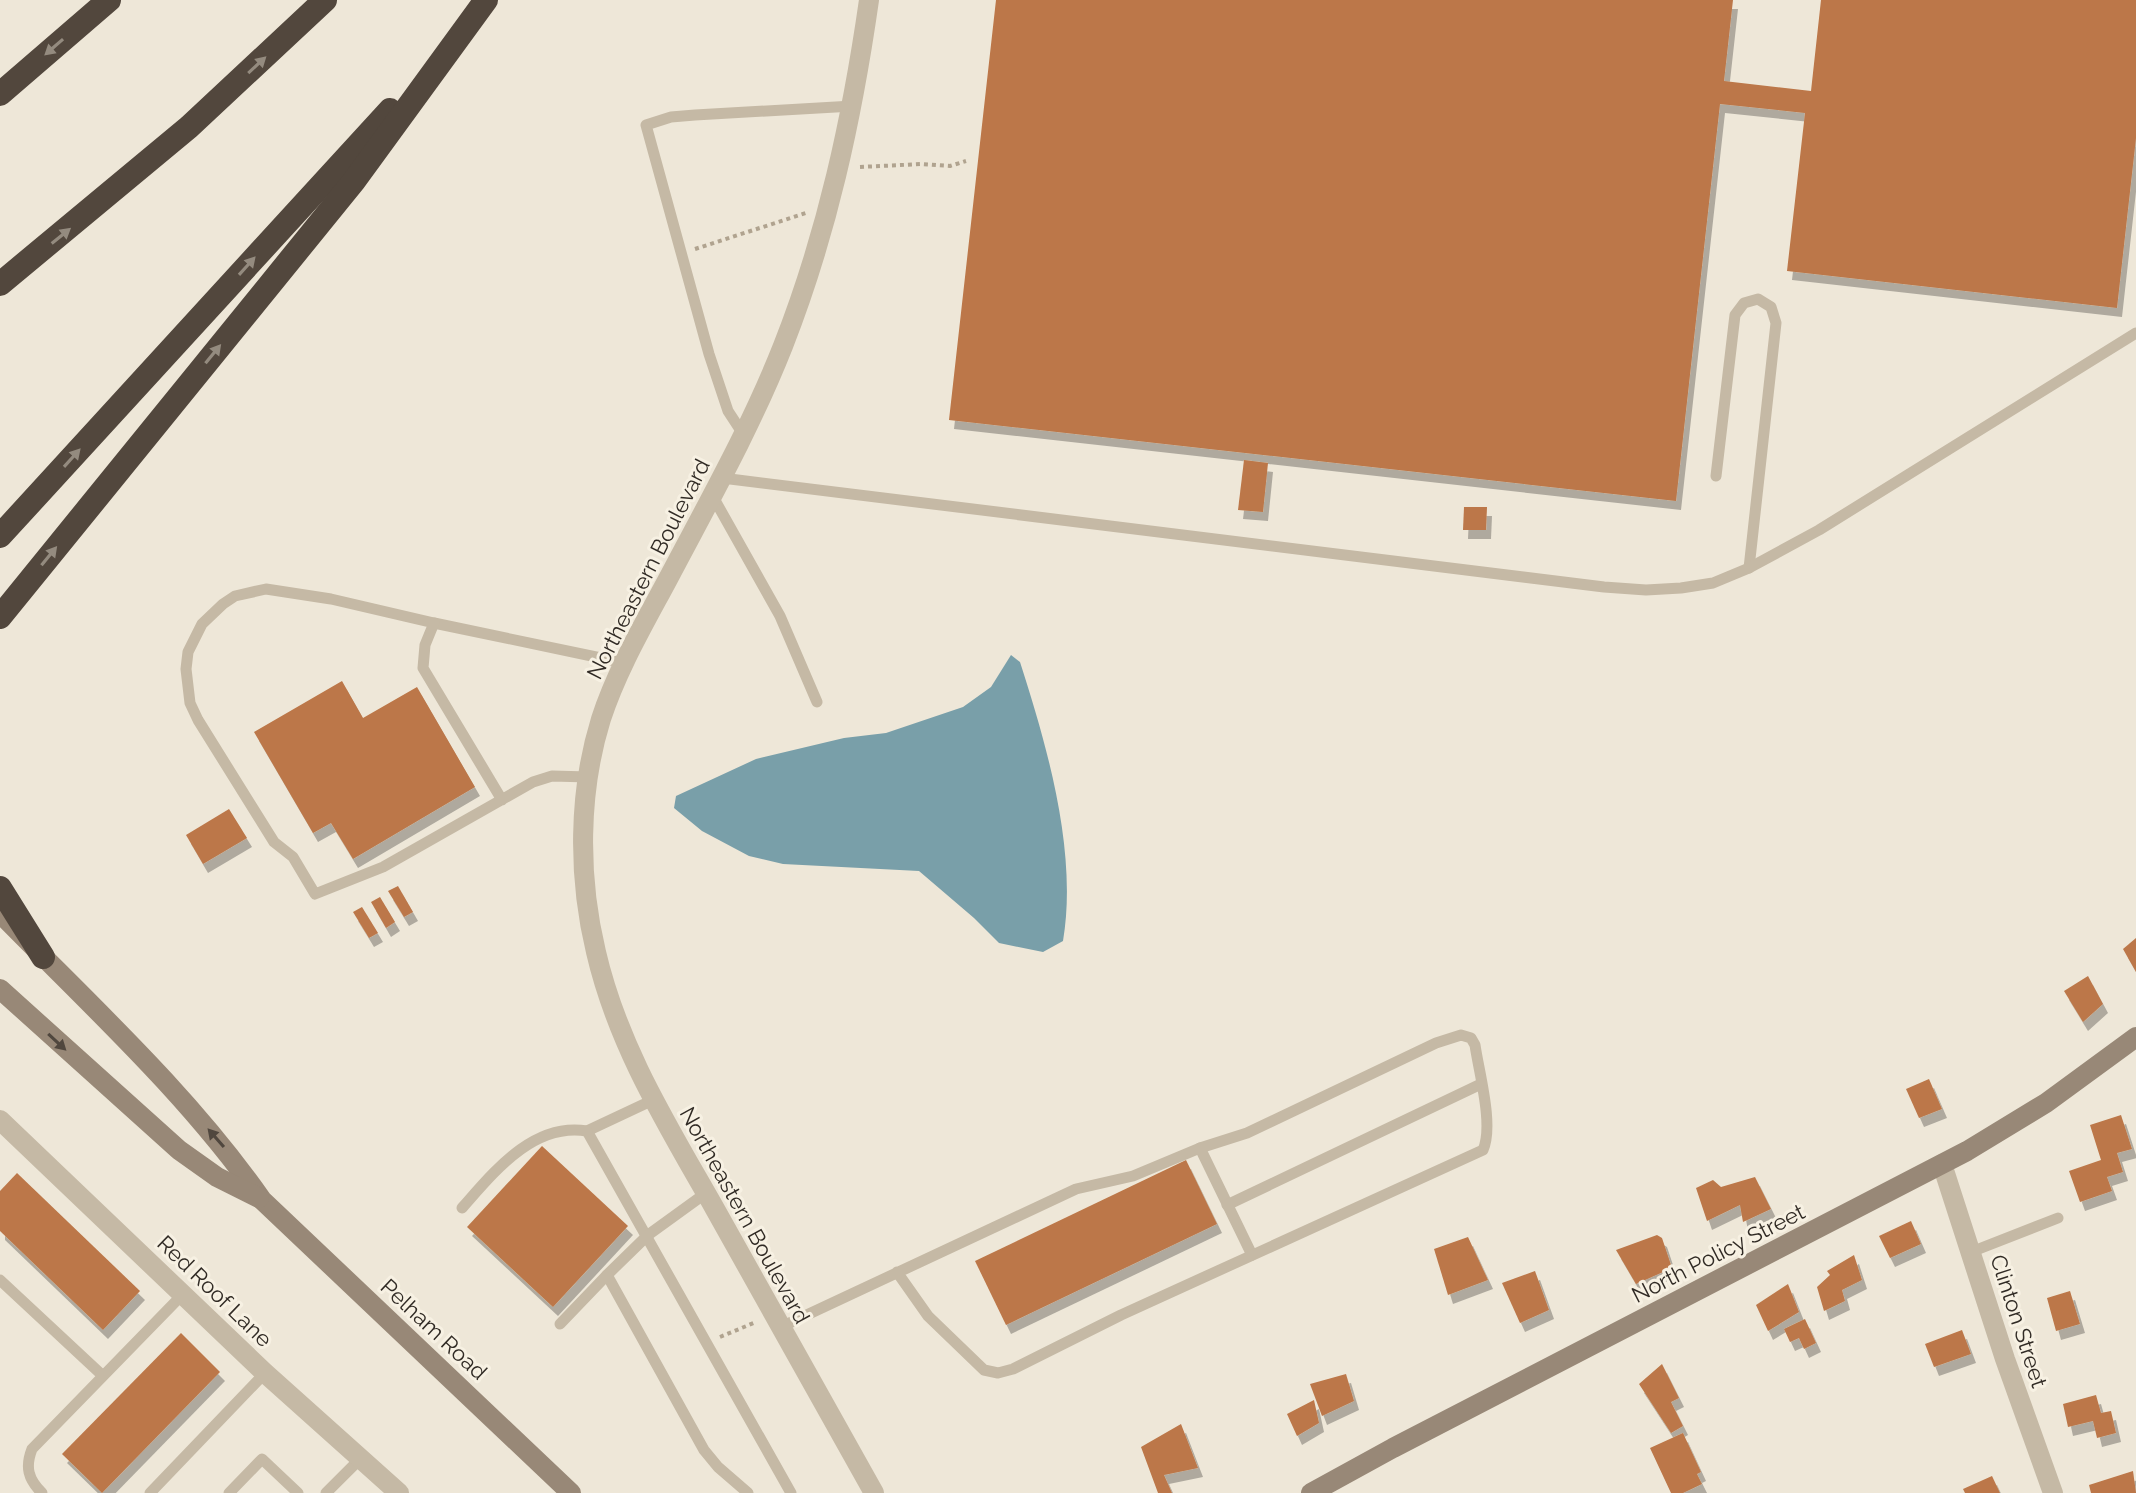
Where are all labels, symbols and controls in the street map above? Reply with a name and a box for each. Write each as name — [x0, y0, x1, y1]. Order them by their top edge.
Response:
one-way arrow — [45, 38, 65, 55]
one-way arrow — [248, 57, 267, 75]
one-way arrow — [51, 228, 71, 244]
one-way arrow — [237, 257, 255, 276]
one-way arrow — [204, 344, 221, 364]
one-way arrow — [62, 449, 80, 468]
street label: Northeastern Boulevard — [581, 455, 715, 683]
one-way arrow — [40, 546, 57, 566]
one-way arrow — [48, 1033, 67, 1051]
street label: Northeastern Boulevard — [675, 1102, 815, 1328]
one-way arrow — [208, 1128, 225, 1148]
street label: North Policy Street — [1627, 1198, 1809, 1308]
street label: Red Roof Lane — [152, 1230, 278, 1352]
street label: Clinton Street — [1985, 1251, 2053, 1391]
street label: Pelham Road — [375, 1273, 493, 1385]

